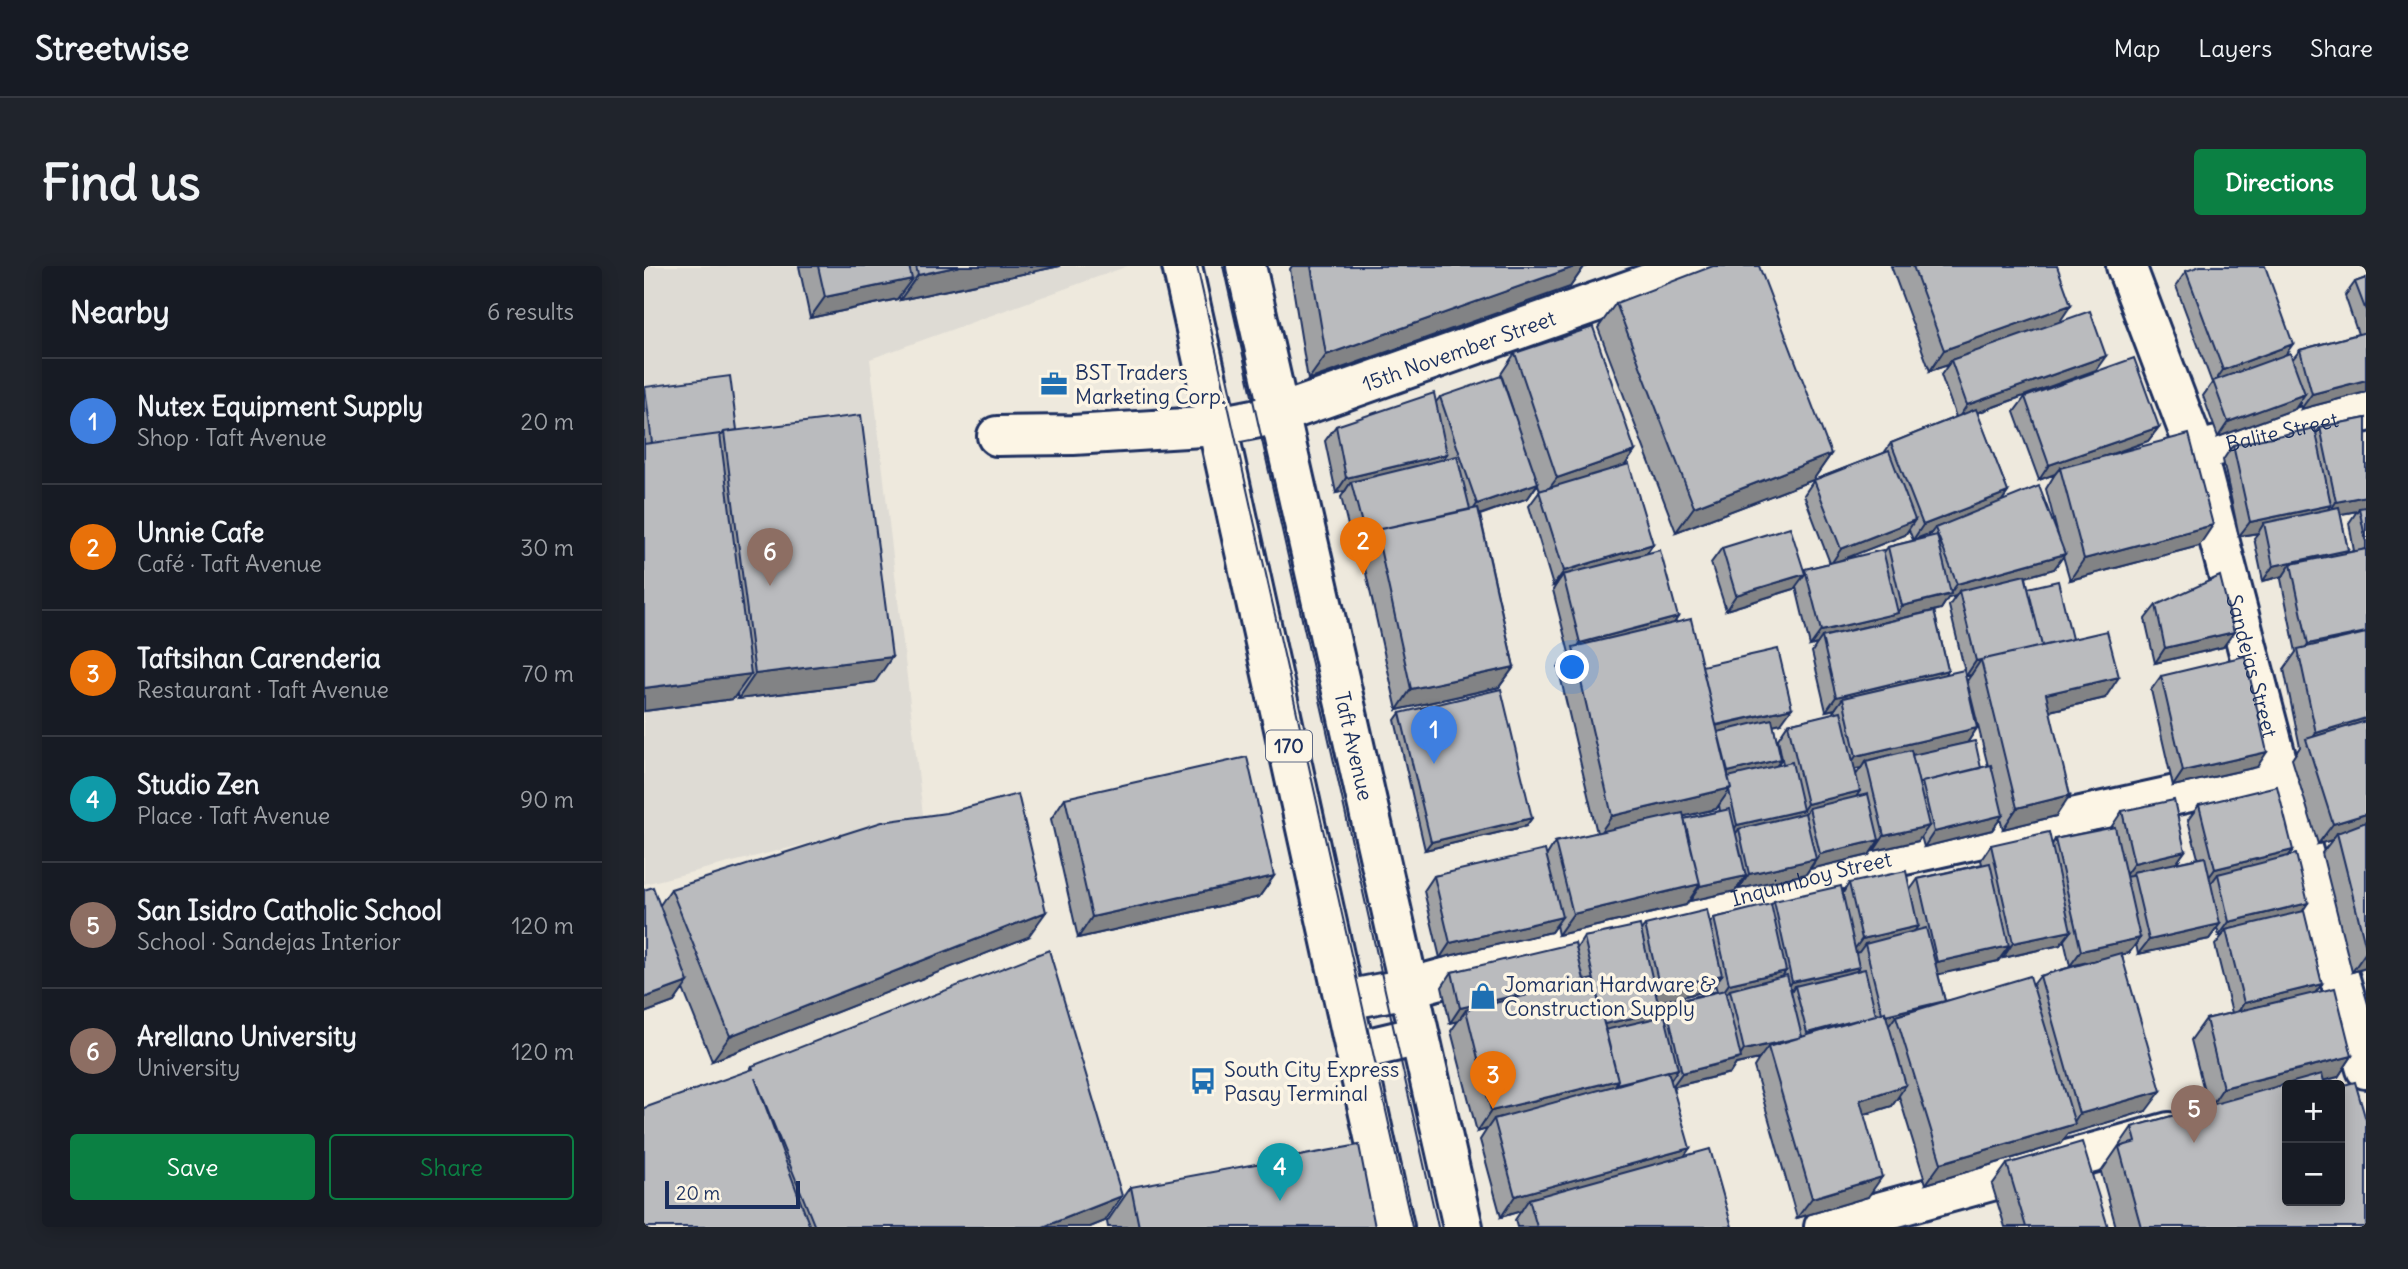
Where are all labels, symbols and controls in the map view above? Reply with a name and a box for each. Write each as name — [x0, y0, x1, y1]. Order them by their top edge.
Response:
text: Streetwise — [35, 27, 189, 69]
text: Map — [2114, 33, 2160, 63]
text: Layers — [2198, 33, 2272, 63]
text: Share — [2310, 33, 2373, 63]
button: Directions — [2194, 149, 2366, 215]
text: Find us — [42, 152, 200, 213]
text: Nearby — [70, 293, 170, 331]
text: 6 results — [487, 297, 574, 326]
street label: 15th November Street — [1358, 304, 1559, 397]
place label: BST Traders Marketing Corp. — [1075, 359, 1225, 410]
office icon: BST Traders Marketing Corp. — [1039, 369, 1069, 399]
text: Nutex Equipment Supply — [137, 390, 423, 423]
street label: Balite Street — [2223, 405, 2341, 457]
text: 1 — [88, 407, 98, 436]
text: 20 m — [521, 407, 574, 436]
text: Shop · Taft Avenue — [137, 423, 327, 452]
text: Unnie Cafe — [137, 516, 264, 549]
pin: 2 — [1340, 517, 1386, 575]
pin: 6 — [747, 528, 793, 586]
text: 2 — [87, 533, 99, 562]
text: 30 m — [520, 533, 574, 562]
text: Café · Taft Avenue — [137, 549, 322, 578]
street label: Sandejas Street — [2221, 592, 2284, 740]
text: Taftsihan Carenderia — [137, 642, 381, 675]
your location — [1555, 650, 1589, 684]
text: 3 — [86, 659, 100, 688]
text: 70 m — [522, 659, 574, 688]
text: Restaurant · Taft Avenue — [137, 675, 389, 704]
street label: Taft Avenue — [1329, 689, 1380, 803]
pin: 1 — [1411, 706, 1457, 764]
road number: 170 — [1266, 730, 1312, 761]
text: Studio Zen — [137, 768, 260, 801]
text: 4 — [86, 785, 100, 814]
text: 90 m — [520, 785, 574, 814]
text: Place · Taft Avenue — [137, 801, 330, 830]
street label: Inquimboy Street — [1728, 845, 1894, 912]
text: San Isidro Catholic School — [137, 894, 442, 927]
text: 5 — [86, 911, 100, 940]
text: 120 m — [511, 911, 574, 940]
text: School · Sandejas Interior — [137, 927, 401, 956]
place label: Jomarian Hardware & Construction Supply — [1504, 971, 1716, 1022]
shop icon: Jomarian Hardware & Construction Supply — [1468, 981, 1498, 1011]
text: Arellano University — [137, 1020, 357, 1053]
text: 6 — [86, 1037, 100, 1066]
text: 120 m — [511, 1037, 574, 1066]
pin: 3 — [1470, 1051, 1516, 1109]
text: University — [137, 1053, 240, 1082]
place label: South City Express Pasay Terminal — [1224, 1056, 1399, 1107]
bus stop icon: South City Express Pasay Terminal — [1188, 1066, 1218, 1096]
map controls — [2282, 1080, 2345, 1206]
button: + — [2282, 1080, 2345, 1143]
pin: 5 — [2171, 1085, 2217, 1143]
button: Save — [70, 1134, 315, 1200]
button: Share — [329, 1134, 574, 1200]
pin: 4 — [1257, 1143, 1303, 1201]
button: − — [2282, 1143, 2345, 1206]
scale bar — [665, 1178, 800, 1210]
text: 20 m — [676, 1181, 720, 1205]

